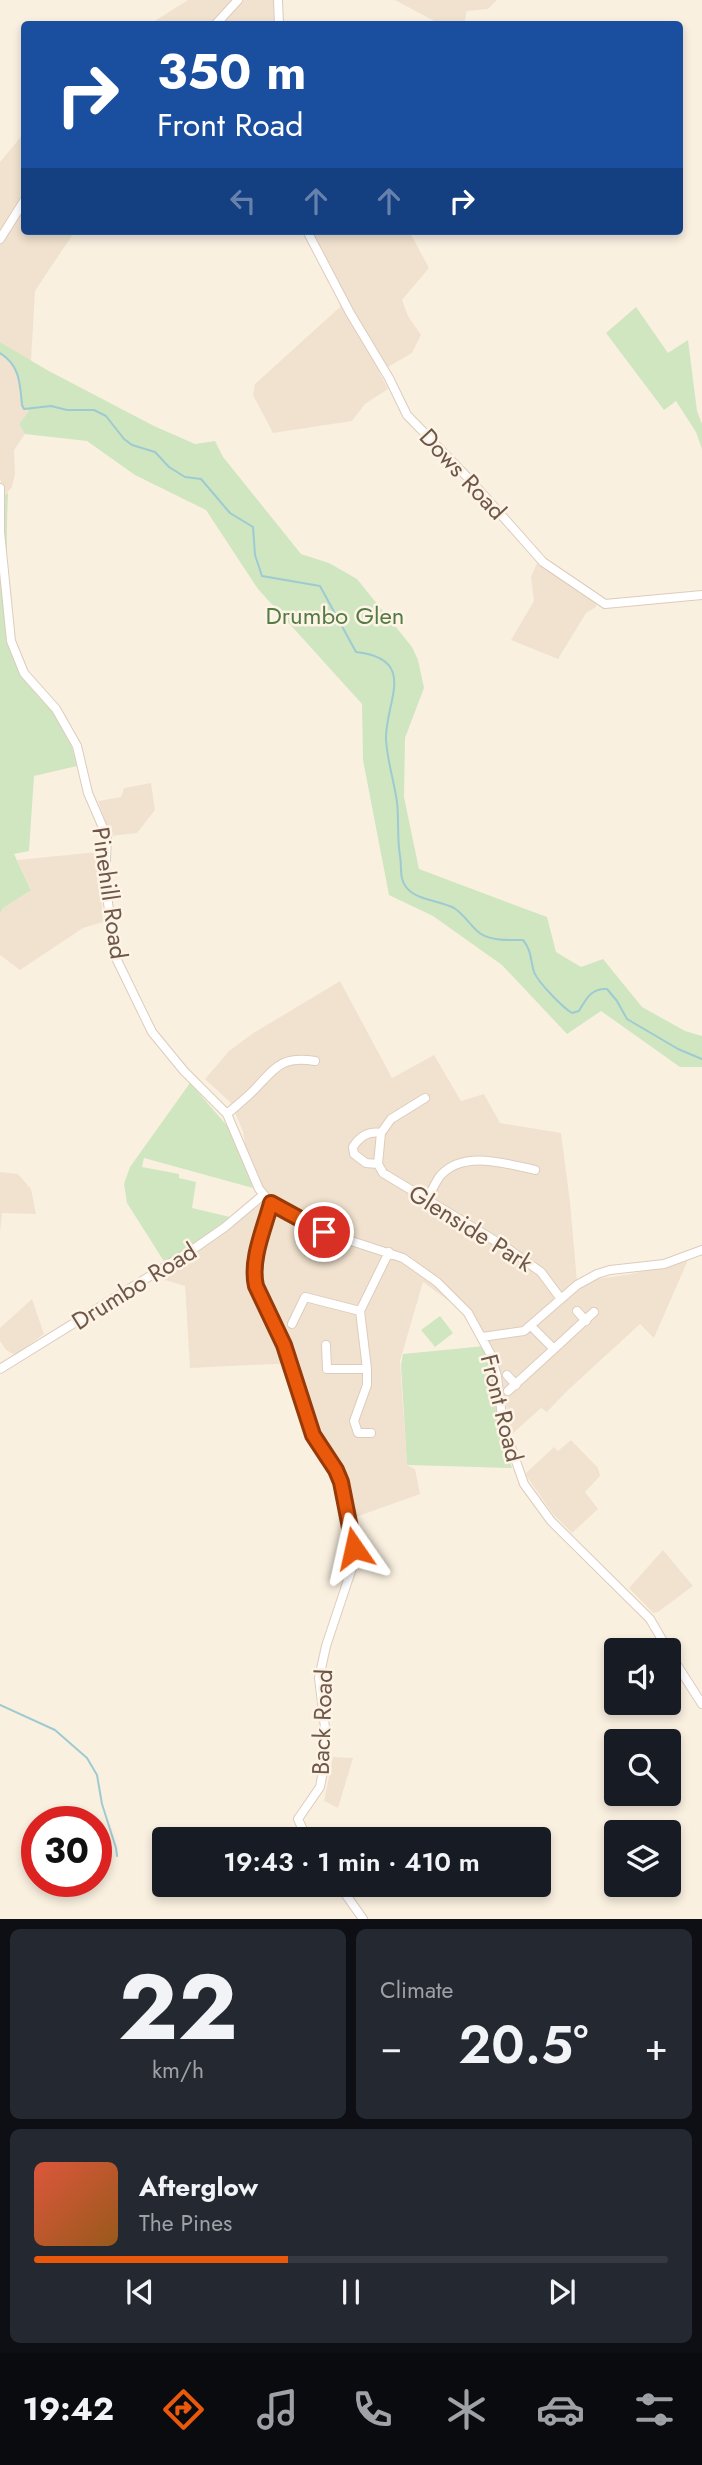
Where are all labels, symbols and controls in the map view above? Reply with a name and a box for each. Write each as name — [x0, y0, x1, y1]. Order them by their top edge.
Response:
text: 350 m — [157, 37, 306, 107]
icon: right — [42, 49, 133, 140]
text: Front Road — [157, 102, 303, 148]
icon: left — [224, 182, 262, 220]
icon: ahead — [297, 182, 335, 220]
icon: ahead — [370, 182, 408, 220]
icon: right — [443, 182, 481, 220]
street label: Dows Road — [411, 420, 515, 528]
park label: Drumbo Glen — [266, 598, 404, 633]
street label: Pinehill Road — [83, 825, 137, 961]
street label: Glenside Park — [402, 1176, 540, 1280]
pin — [294, 1202, 354, 1262]
icon: arrive — [305, 1213, 343, 1251]
street label: Drumbo Road — [65, 1234, 203, 1338]
street label: Front Road — [472, 1350, 532, 1466]
position arrow — [317, 1511, 391, 1585]
map controls — [604, 1638, 681, 1897]
button: sound — [604, 1638, 681, 1715]
street label: Back Road — [303, 1668, 341, 1776]
button: search — [604, 1729, 681, 1806]
speed limit sign: 30 — [21, 1806, 112, 1897]
button: layers — [604, 1820, 681, 1897]
text: 19:43 · 1 min · 410 m — [223, 1843, 480, 1881]
text: 22 — [118, 1942, 238, 2073]
text: Climate — [380, 1973, 453, 2007]
text: 20.5° — [459, 2007, 588, 2083]
text: − — [380, 2019, 402, 2074]
text: + — [645, 2019, 668, 2074]
text: km/h — [152, 2053, 204, 2087]
text: Afterglow — [139, 2168, 258, 2206]
text: The Pines — [139, 2206, 232, 2240]
icon: previous — [121, 2273, 159, 2311]
icon: pause — [332, 2273, 370, 2311]
icon: next — [543, 2273, 581, 2311]
icon: directions — [159, 2385, 208, 2434]
icon: music — [253, 2385, 302, 2434]
icon: phone — [348, 2385, 397, 2434]
icon: climate — [442, 2385, 491, 2434]
icon: car — [536, 2385, 585, 2434]
icon: filters — [630, 2385, 679, 2434]
text: 19:42 — [23, 2386, 114, 2432]

